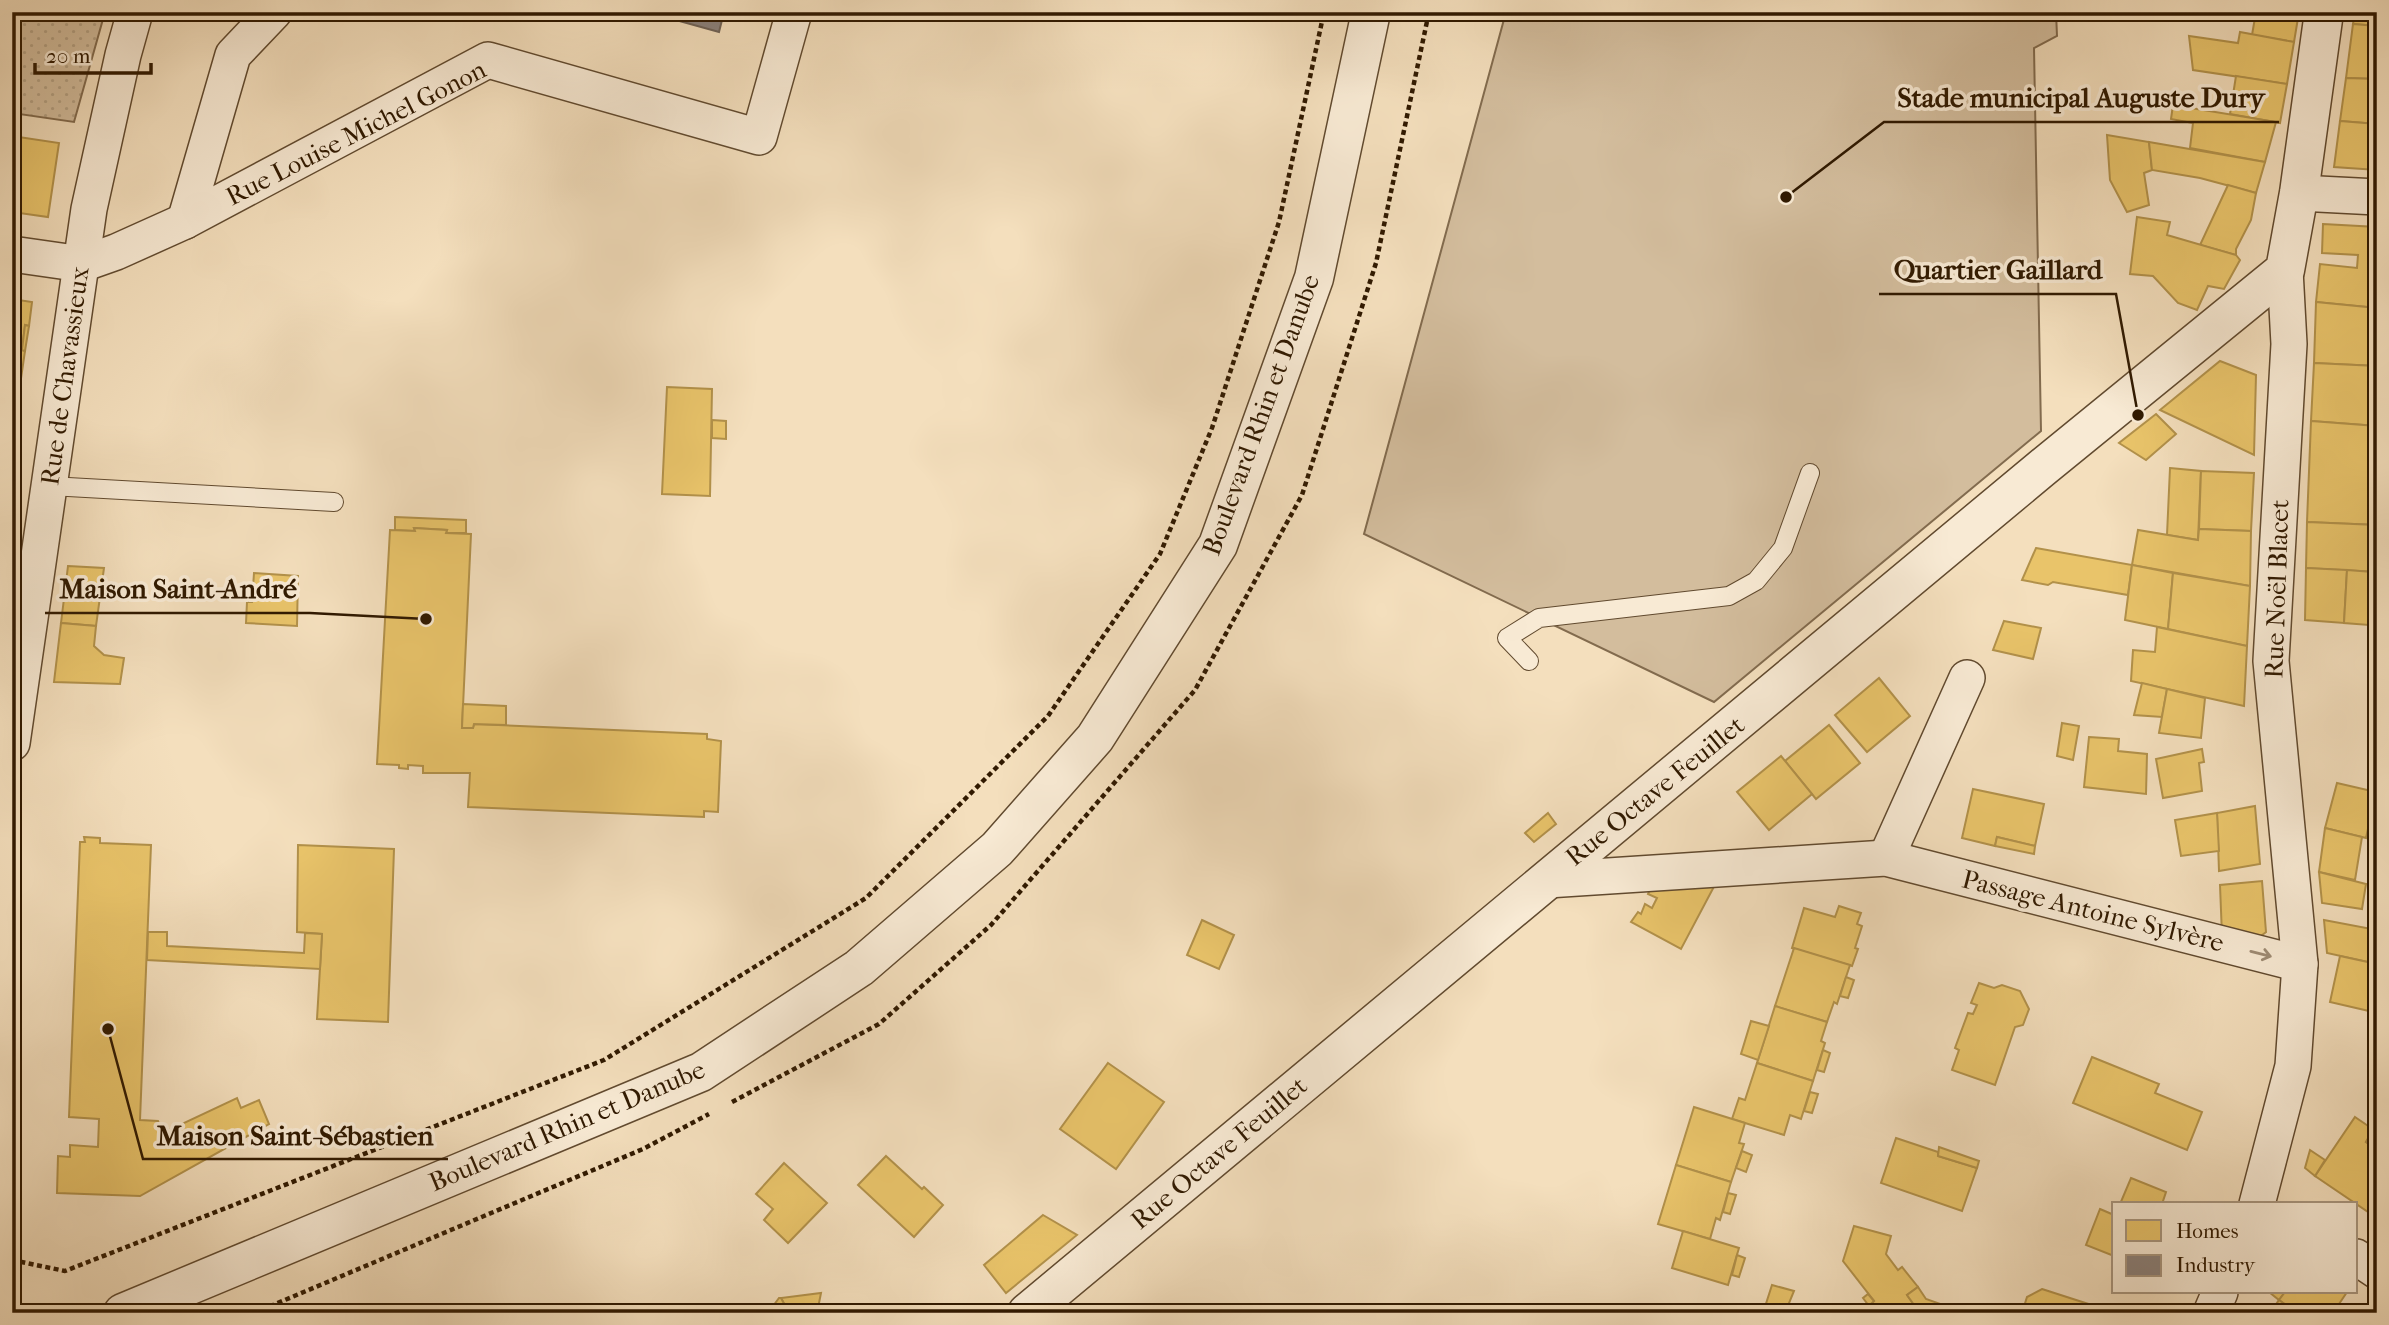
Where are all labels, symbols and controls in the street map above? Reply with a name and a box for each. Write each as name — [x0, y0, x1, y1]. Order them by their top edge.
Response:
scale bar — [35, 32, 150, 76]
text: 20 m — [46, 44, 91, 68]
street label: Rue Louise Michel Gonon — [221, 54, 491, 212]
callout: Stade municipal Auguste Dury — [1884, 73, 2279, 122]
text: Stade municipal Auguste Dury — [1897, 81, 2267, 114]
callout: Quartier Gaillard — [1879, 245, 2116, 294]
text: Quartier Gaillard — [1894, 253, 2103, 286]
street label: Rue de Chavassieux — [34, 264, 96, 487]
street label: Boulevard Rhin et Danube — [1196, 270, 1326, 560]
street label: Rue Noël Blacet — [2258, 498, 2296, 679]
callout: Maison Saint-André — [45, 564, 310, 613]
text: Maison Saint-André — [59, 572, 297, 605]
street label: Rue Octave Feuillet — [1559, 709, 1751, 872]
street label: Passage Antoine Sylvère — [1959, 863, 2227, 959]
one-way arrow — [2250, 949, 2272, 962]
street label: Boulevard Rhin et Danube — [424, 1054, 710, 1198]
street label: Rue Octave Feuillet — [1125, 1070, 1314, 1236]
callout: Maison Saint-Sébastien — [143, 1110, 448, 1159]
text: Maison Saint-Sébastien — [157, 1119, 434, 1152]
legend — [2112, 1202, 2358, 1294]
text: Homes — [2176, 1219, 2239, 1243]
text: Industry — [2176, 1253, 2256, 1277]

